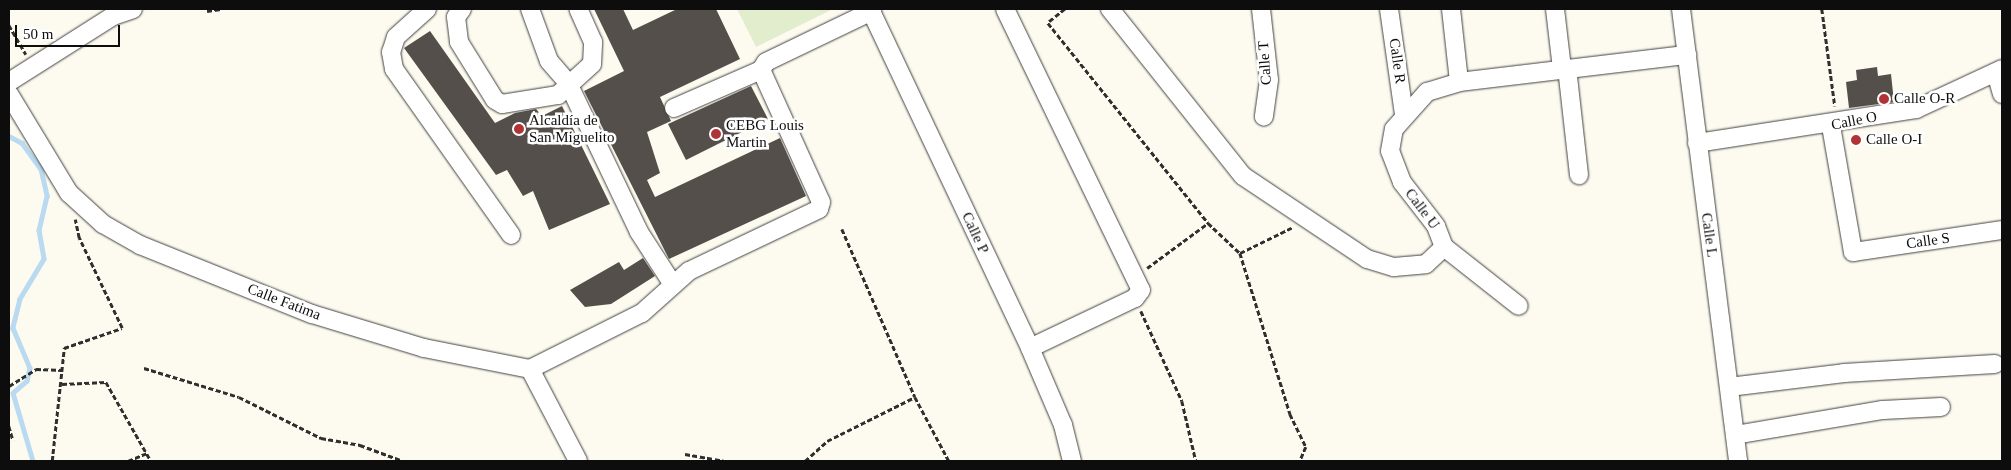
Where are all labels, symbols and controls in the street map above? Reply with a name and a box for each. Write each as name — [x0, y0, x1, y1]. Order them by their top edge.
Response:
scale bar — [18, 15, 122, 47]
text: 50 m — [23, 26, 53, 42]
street label: Calle R — [1385, 37, 1409, 85]
street label: Calle T — [1254, 40, 1276, 86]
place label: Calle O-R — [1894, 90, 1955, 108]
marker: Calle O-R — [1878, 93, 1890, 105]
street label: Calle O — [1830, 108, 1878, 134]
place label: Alcaldía de San Miguelito — [529, 111, 614, 146]
place label: CEBG Louis Martin — [726, 116, 804, 151]
marker: Alcaldía de San Miguelito — [513, 123, 525, 135]
marker: CEBG Louis Martin — [710, 128, 722, 140]
place label: Calle O-I — [1866, 131, 1922, 149]
marker: Calle O-I — [1850, 134, 1862, 146]
street label: Calle U — [1401, 185, 1443, 233]
street label: Calle P — [958, 209, 992, 257]
street label: Calle L — [1697, 212, 1721, 258]
street label: Calle S — [1905, 229, 1951, 253]
street label: Calle Fatima — [245, 280, 323, 324]

